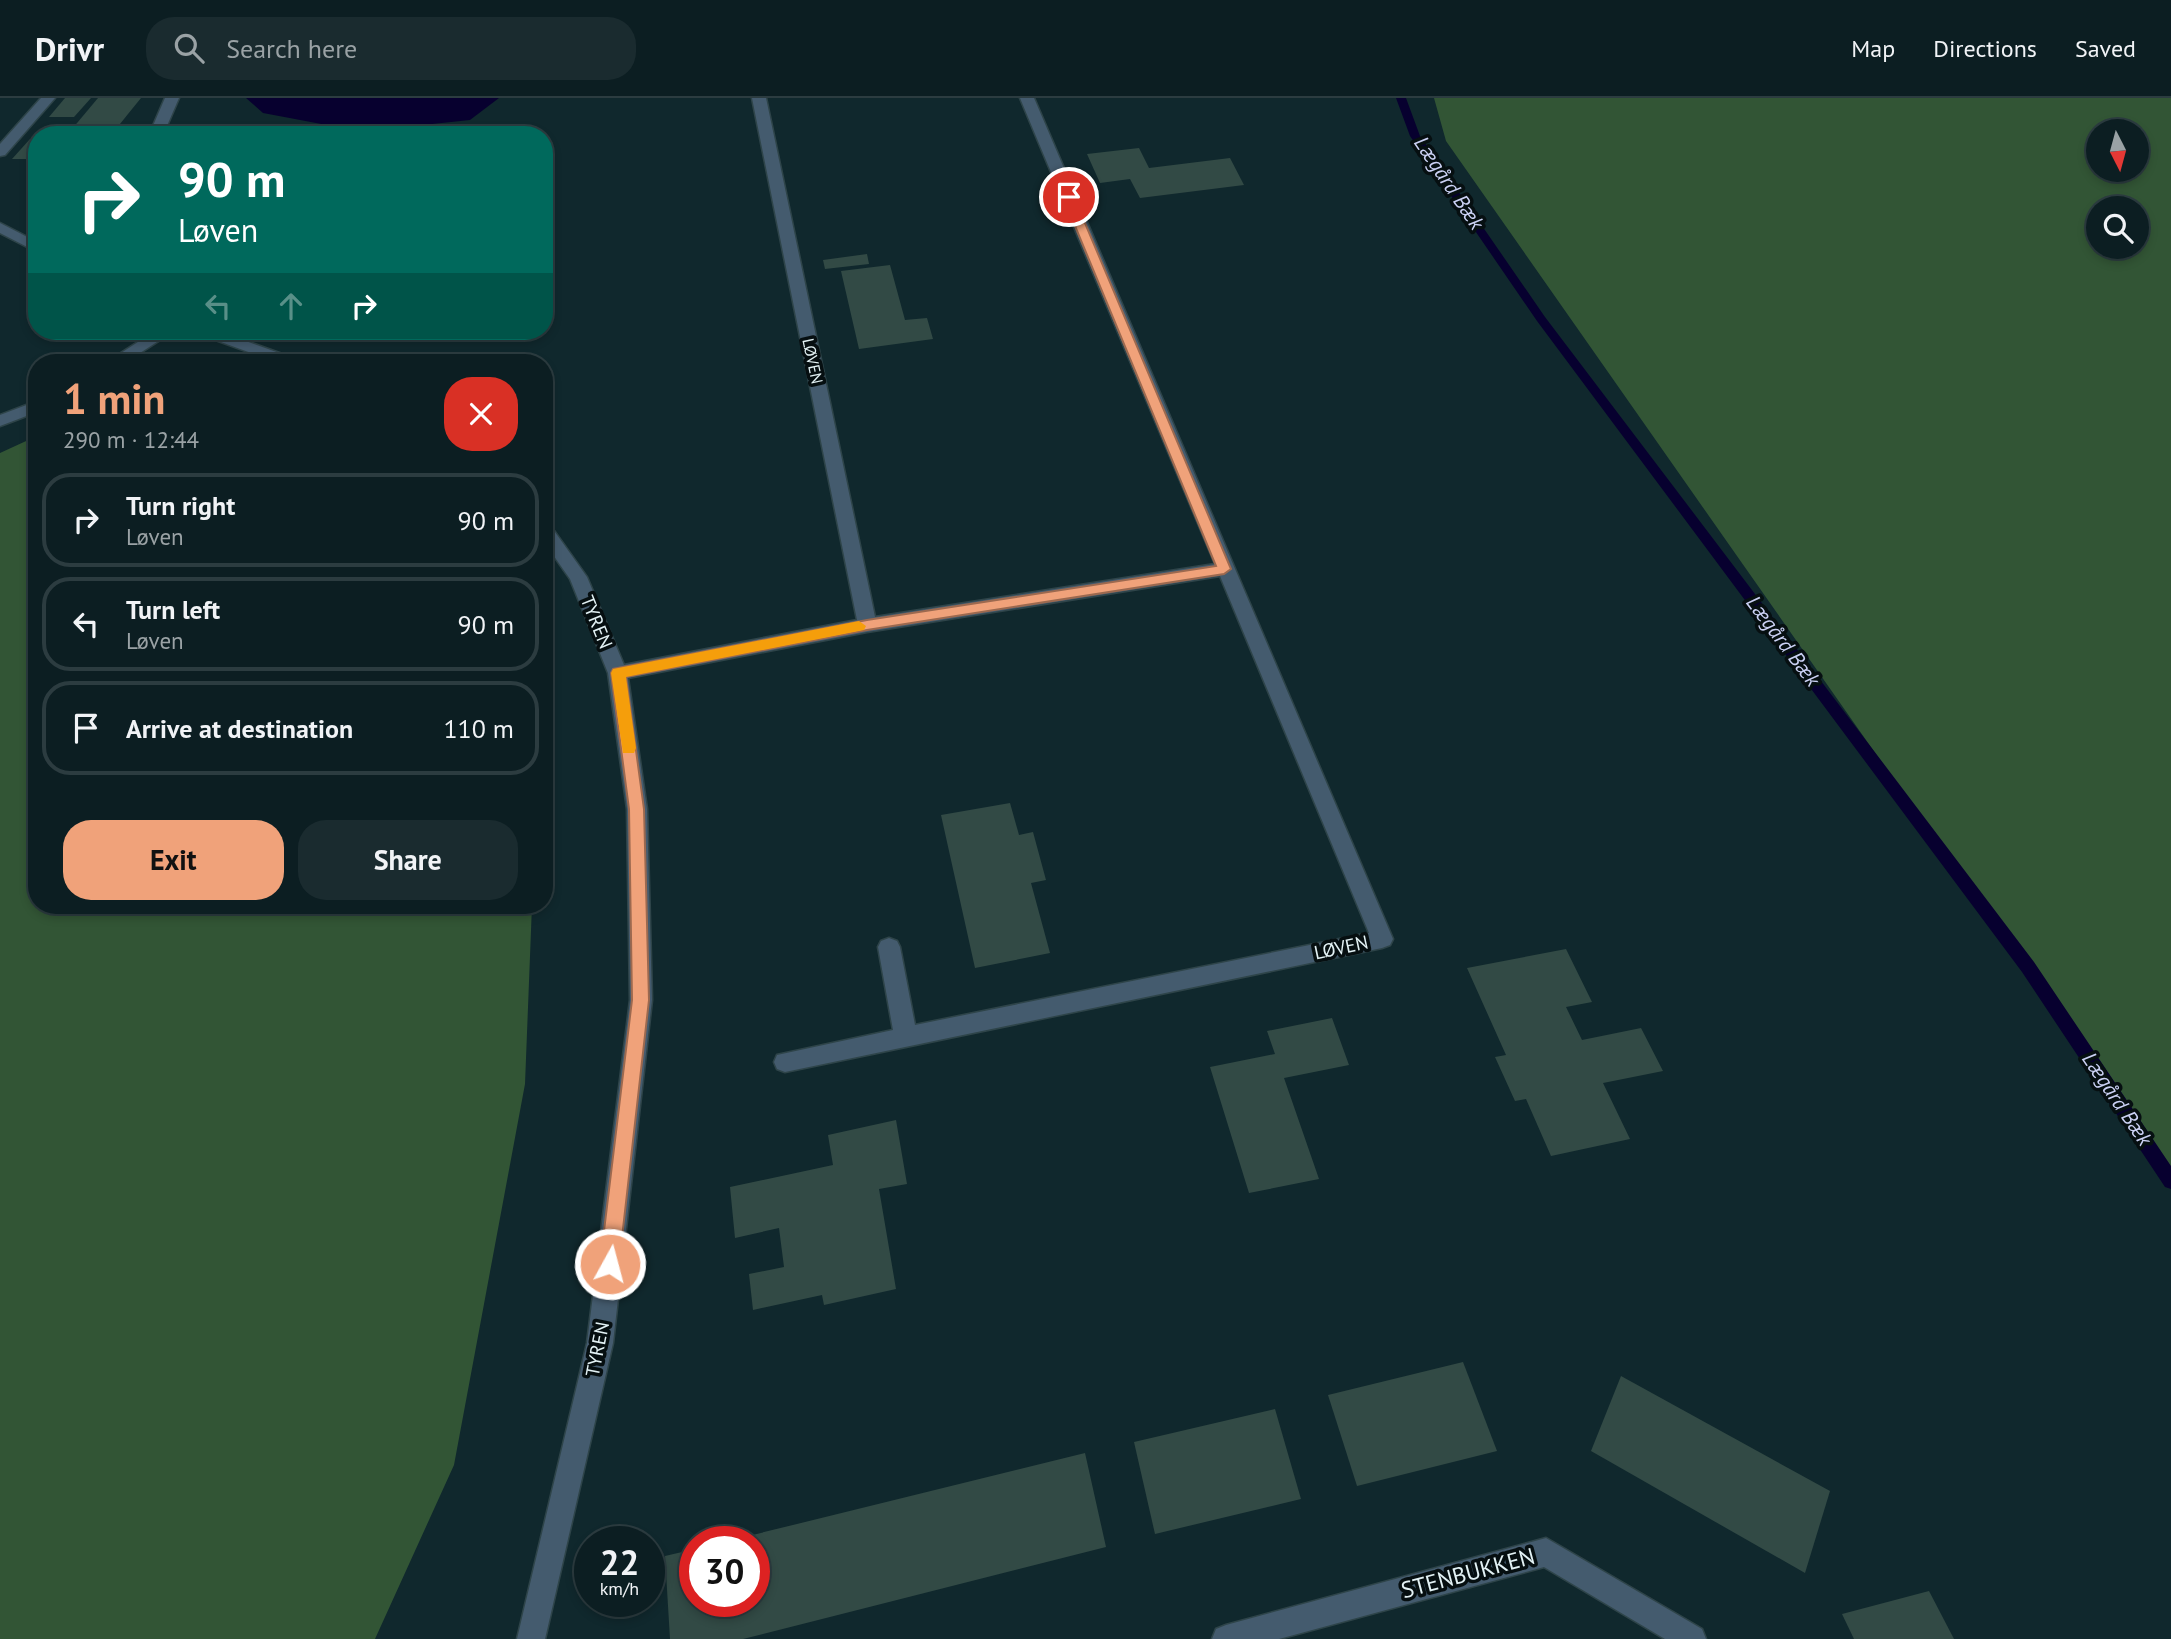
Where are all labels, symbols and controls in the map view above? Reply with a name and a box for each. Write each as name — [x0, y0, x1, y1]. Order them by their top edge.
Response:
search box — [146, 17, 636, 80]
text: Drivr — [35, 27, 104, 70]
icon: search — [170, 29, 208, 67]
text: Search here — [226, 32, 357, 65]
text: Map — [1851, 33, 1895, 64]
text: Directions — [1933, 33, 2037, 64]
text: Saved — [2075, 33, 2136, 64]
north arrow — [2086, 119, 2149, 182]
map controls — [2086, 119, 2149, 259]
water label: Lægård Bæk — [1408, 131, 1491, 236]
text: 90 m — [178, 147, 285, 211]
icon: right — [63, 154, 154, 245]
pin — [1039, 167, 1099, 227]
icon: arrive — [1050, 178, 1088, 216]
button: search — [2086, 196, 2149, 259]
text: Løven — [178, 209, 258, 251]
icon: left — [199, 287, 237, 325]
icon: ahead — [272, 287, 310, 325]
icon: right — [345, 287, 383, 325]
street label: LØVEN — [798, 336, 828, 386]
text: 1 min — [63, 371, 165, 426]
button: close — [444, 377, 518, 451]
text: 290 m · 12:44 — [63, 425, 199, 454]
text: Turn right — [126, 489, 235, 522]
icon: right — [67, 501, 105, 539]
text: 90 m — [458, 504, 514, 537]
text: Løven — [126, 522, 184, 551]
water label: Lægård Bæk — [1740, 590, 1827, 693]
street label: TYREN — [576, 592, 618, 652]
text: Turn left — [126, 593, 220, 626]
icon: left — [67, 605, 105, 643]
text: 90 m — [458, 608, 514, 641]
text: Løven — [126, 626, 184, 655]
icon: arrive — [67, 709, 105, 747]
text: Arrive at destination — [126, 712, 353, 745]
text: 110 m — [443, 712, 514, 745]
button: Exit — [63, 820, 284, 900]
button: Share — [298, 820, 518, 900]
street label: LØVEN — [1312, 930, 1370, 964]
water label: Lægård Bæk — [2076, 1047, 2159, 1152]
position arrow — [573, 1227, 647, 1301]
street label: TYREN — [580, 1320, 614, 1378]
speed limit sign: 30 — [679, 1526, 770, 1617]
text: 22 — [600, 1539, 639, 1585]
street label: STENBUKKEN — [1398, 1541, 1538, 1604]
text: km/h — [600, 1577, 639, 1600]

